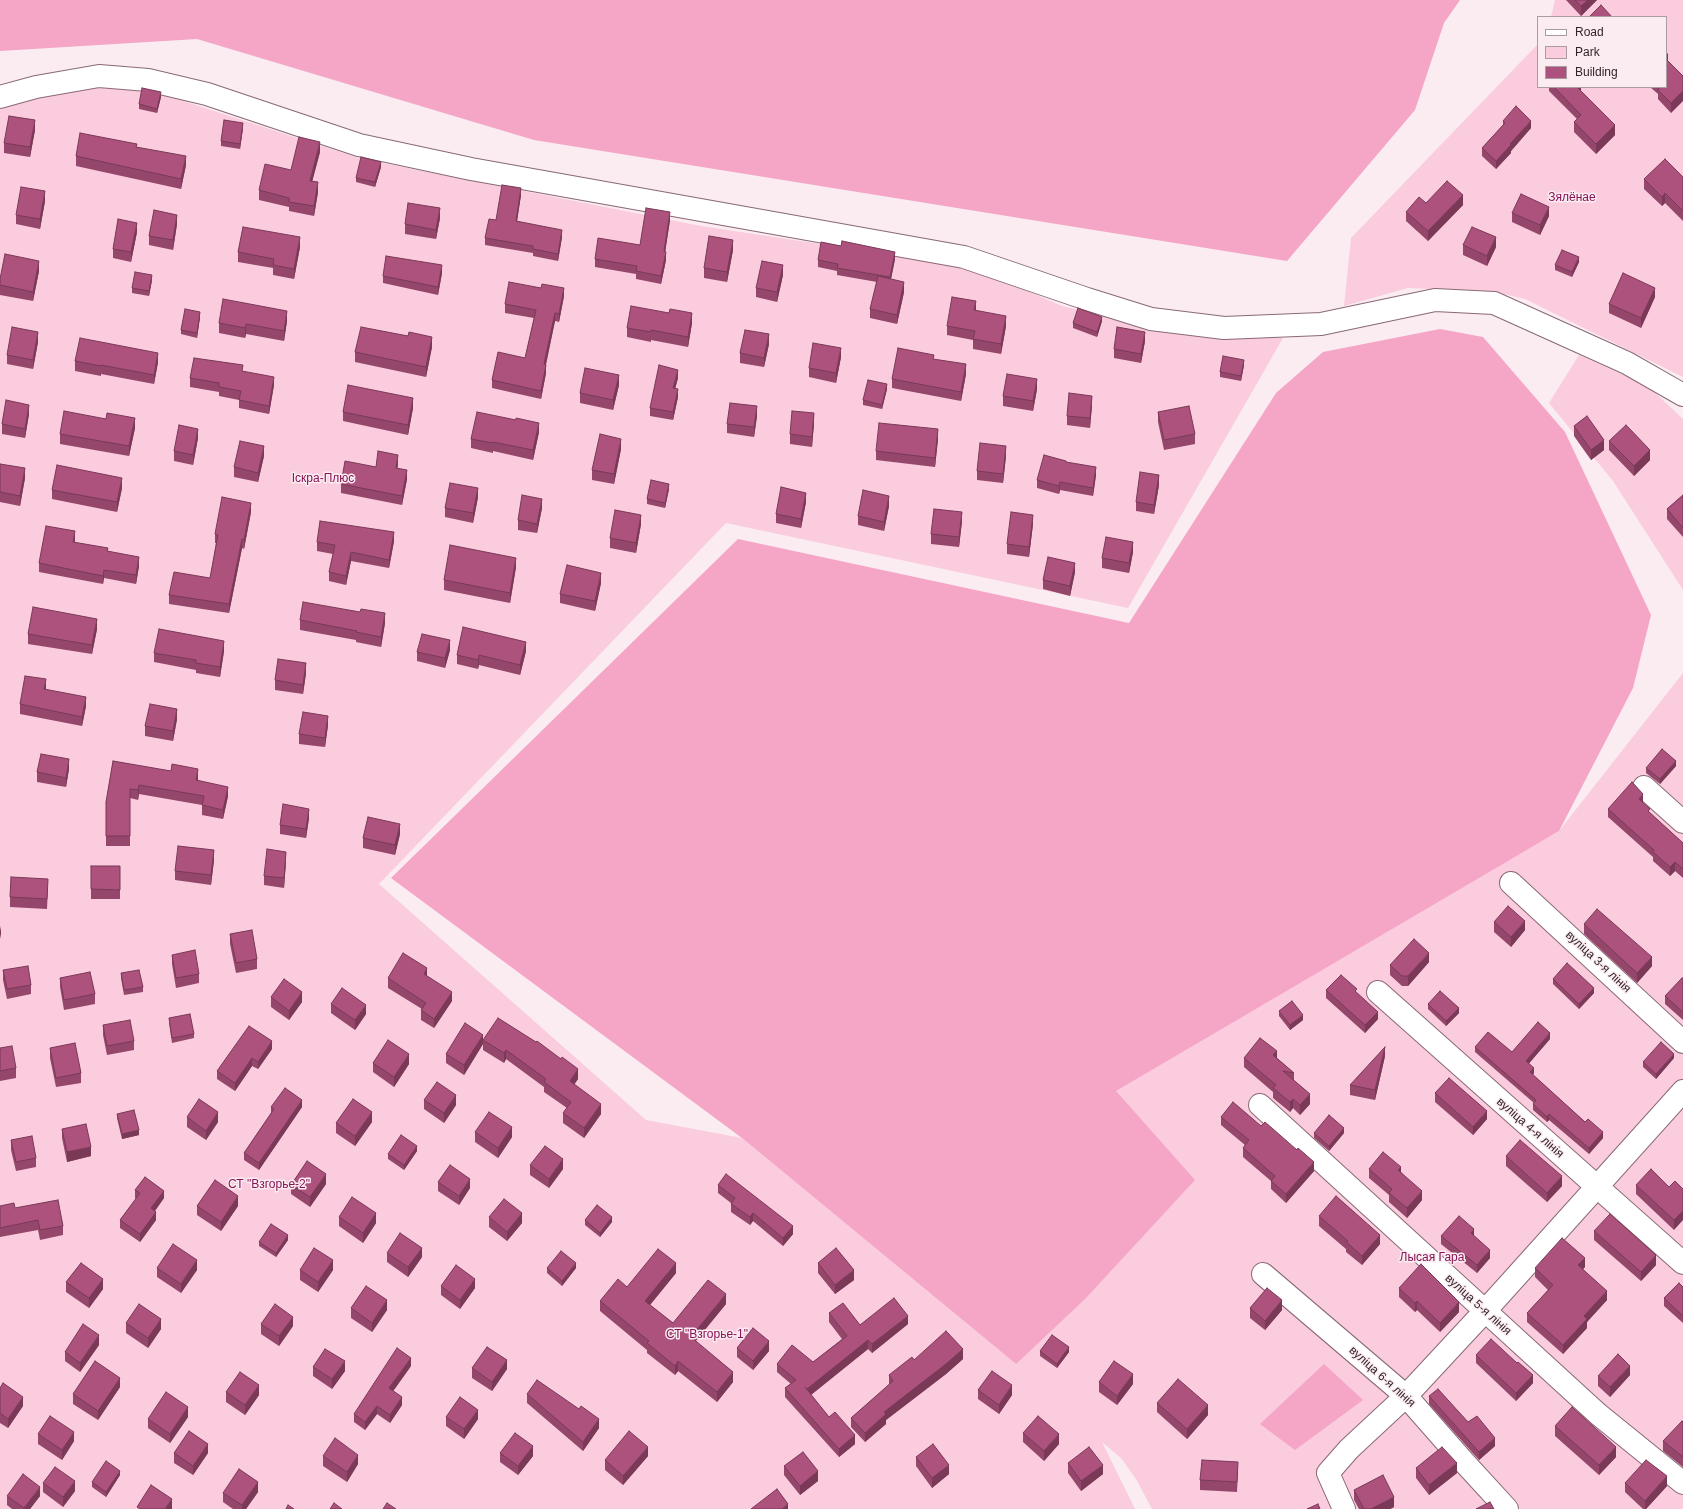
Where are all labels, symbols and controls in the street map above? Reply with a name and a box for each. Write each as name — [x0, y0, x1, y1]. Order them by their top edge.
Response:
legend — [1537, 16, 1667, 88]
text: Road — [1575, 25, 1604, 39]
text: Park — [1575, 45, 1600, 59]
text: Building — [1575, 65, 1618, 79]
park label: Зялёнае — [1548, 191, 1596, 205]
park label: Іскра-Плюс — [292, 472, 354, 486]
street label: вуліца 3-я лінія — [1562, 928, 1634, 996]
street label: вуліца 4-я лінія — [1493, 1095, 1567, 1161]
park label: СТ "Взгорье-2" — [228, 1178, 310, 1192]
park label: Лысая Гара — [1400, 1251, 1464, 1265]
street label: вуліца 5-я лінія — [1442, 1271, 1514, 1339]
park label: СТ "Взгорье-1" — [666, 1328, 748, 1342]
street label: вуліца 6-я лінія — [1346, 1343, 1418, 1411]

